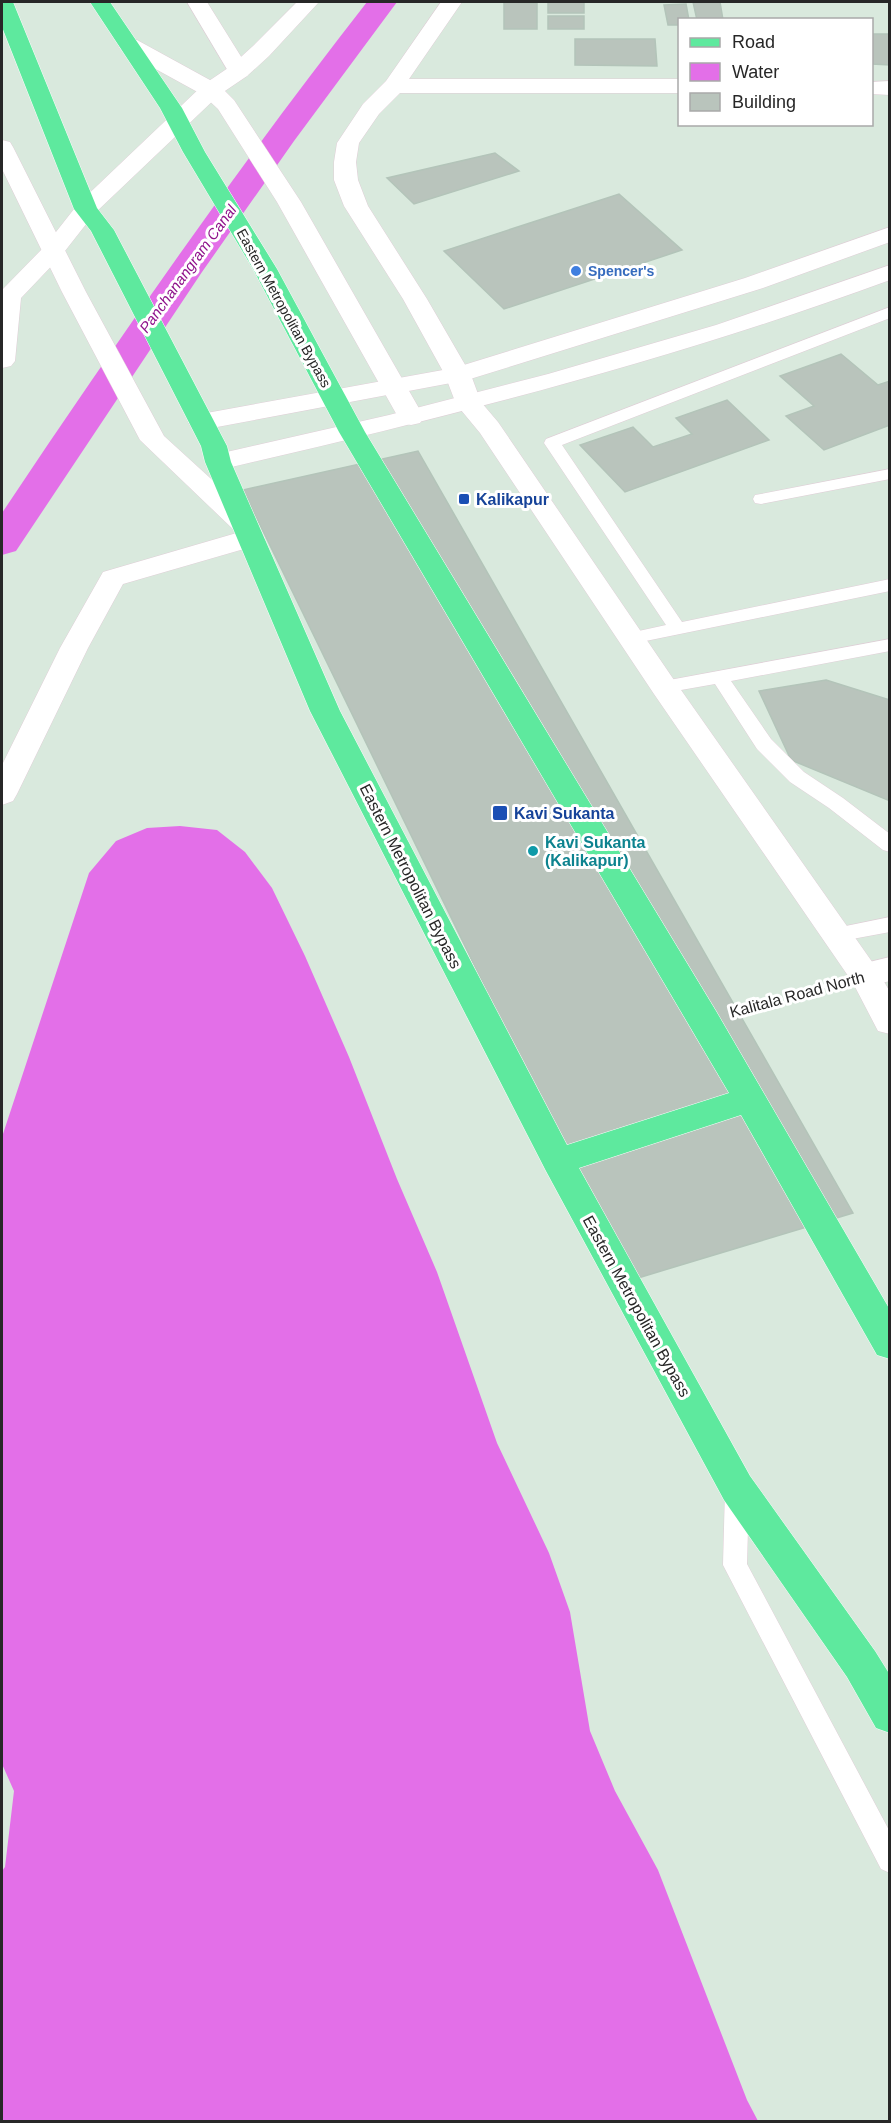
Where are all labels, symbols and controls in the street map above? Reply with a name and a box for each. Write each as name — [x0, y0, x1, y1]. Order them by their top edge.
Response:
legend — [678, 18, 873, 126]
text: Road — [732, 32, 775, 52]
text: Water — [732, 62, 779, 82]
text: Building — [732, 92, 796, 112]
water label: Panchanangram Canal — [136, 201, 240, 336]
street label: Eastern Metropolitan Bypass — [234, 226, 334, 390]
place label: Spencer's — [588, 263, 655, 279]
marker: Spencer's — [569, 264, 583, 278]
place label: Kalikapur — [476, 491, 549, 508]
marker: Kalikapur — [457, 492, 471, 506]
street label: Eastern Metropolitan Bypass — [357, 781, 465, 971]
marker: Kavi Sukanta — [491, 804, 509, 822]
place label: Kavi Sukanta — [514, 805, 615, 822]
place label: Kavi Sukanta (Kalikapur) — [545, 834, 646, 869]
marker: Kavi Sukanta (Kalikapur) — [526, 844, 540, 858]
street label: Kalitala Road North — [728, 968, 866, 1021]
street label: Eastern Metropolitan Bypass — [580, 1213, 694, 1400]

